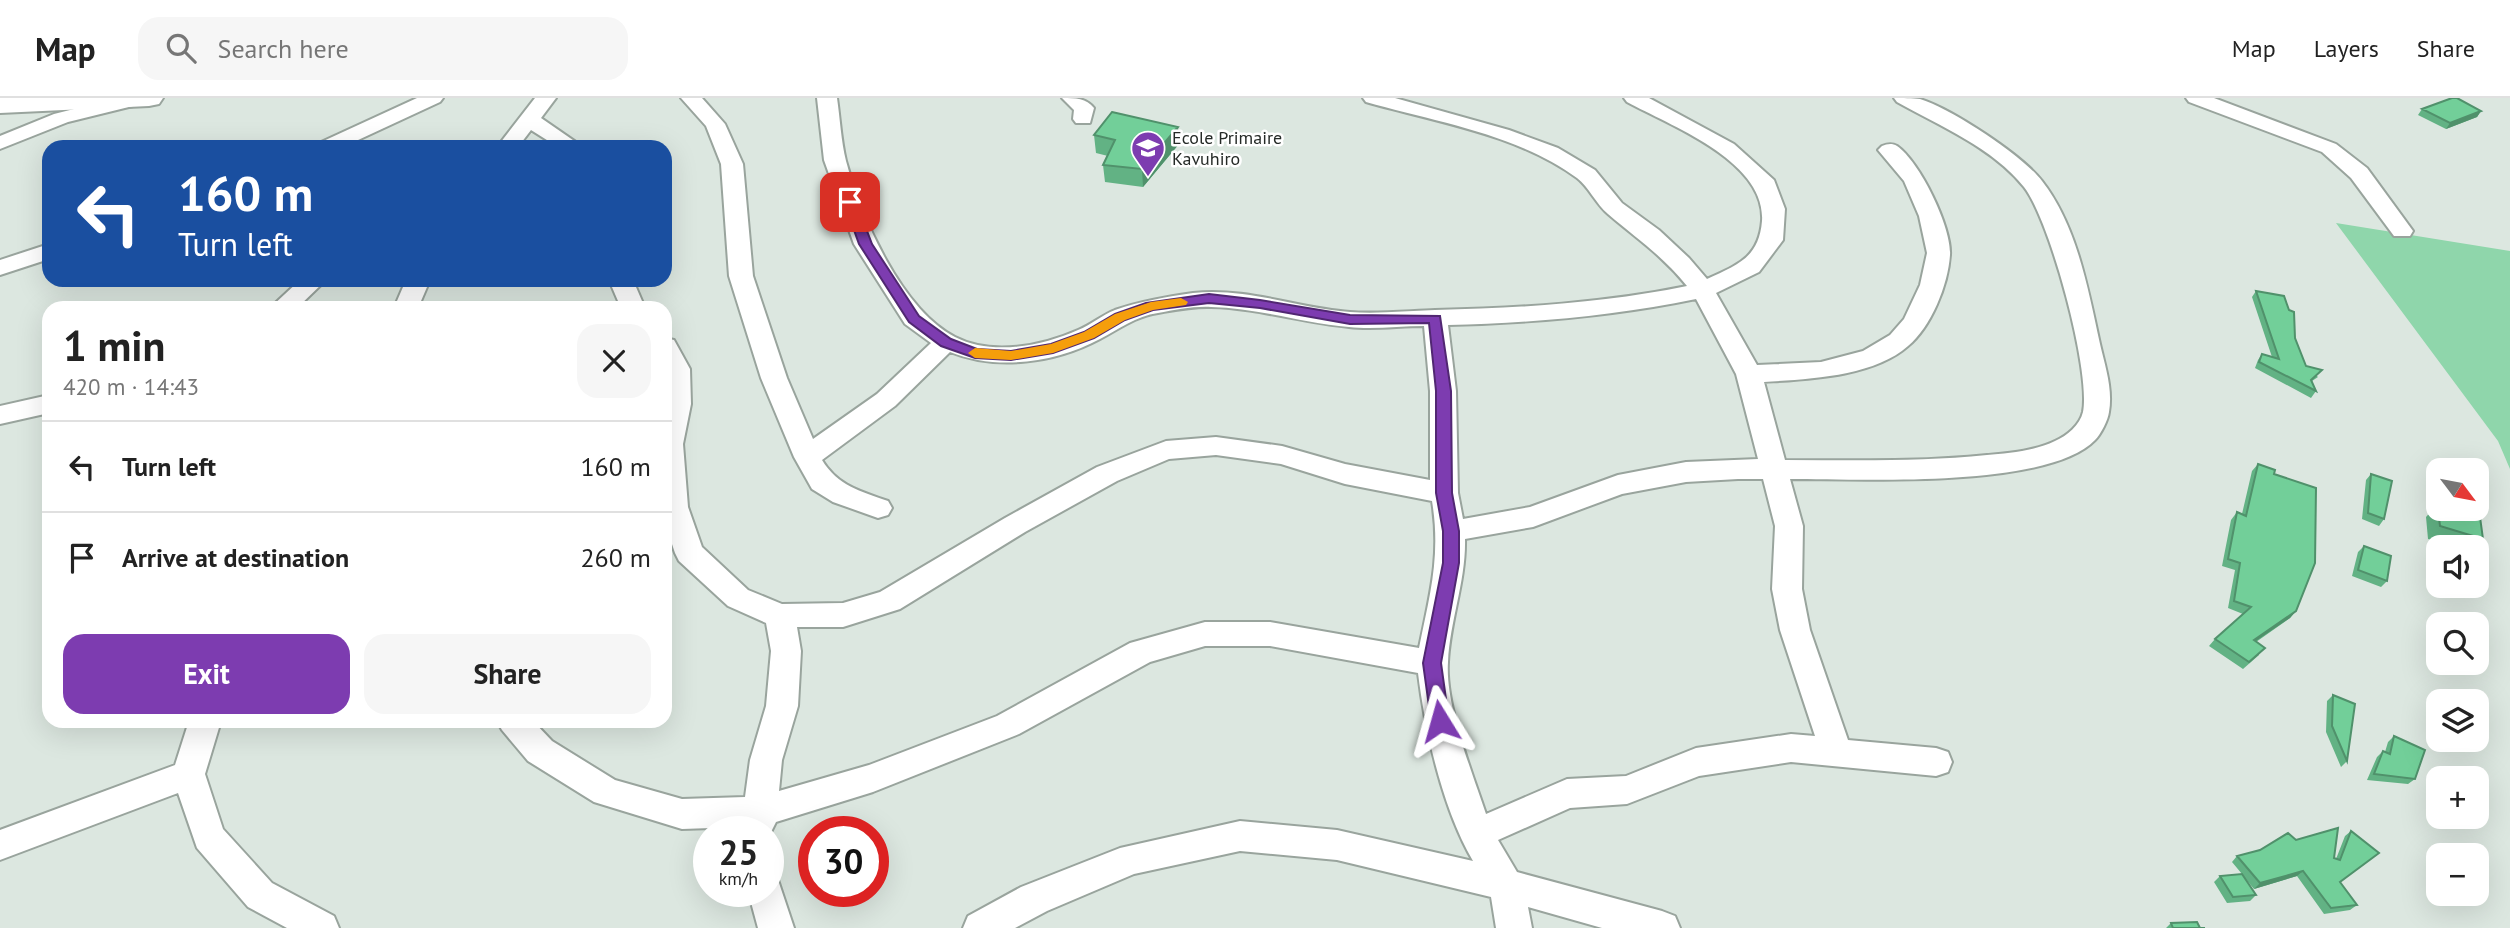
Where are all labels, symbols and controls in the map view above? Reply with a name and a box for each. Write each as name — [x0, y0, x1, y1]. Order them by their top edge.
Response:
search box — [138, 17, 628, 80]
text: Map — [35, 27, 96, 70]
icon: search — [162, 29, 200, 67]
text: Search here — [218, 32, 349, 65]
text: Map — [2232, 33, 2276, 64]
text: Layers — [2314, 33, 2379, 64]
text: Share — [2417, 33, 2475, 64]
place label: Ecole Primaire Kavuhiro — [1172, 126, 1282, 170]
school or university icon: Ecole Primaire Kavuhiro — [1129, 129, 1167, 178]
text: 160 m — [178, 161, 313, 225]
icon: left — [63, 168, 154, 259]
pin — [820, 172, 880, 232]
icon: arrive — [831, 183, 869, 221]
text: Turn left — [178, 223, 293, 265]
text: 1 min — [63, 318, 165, 373]
button: close — [577, 324, 651, 398]
text: 420 m · 14:43 — [63, 372, 199, 401]
icon: left — [63, 448, 101, 486]
text: Turn left — [122, 450, 216, 483]
text: 160 m — [580, 450, 651, 483]
north arrow — [2426, 458, 2488, 522]
map controls — [2426, 458, 2489, 906]
button: sound — [2426, 535, 2489, 598]
icon: arrive — [63, 539, 101, 577]
text: Arrive at destination — [122, 541, 349, 574]
text: 260 m — [580, 541, 651, 574]
button: search — [2426, 612, 2489, 675]
button: Exit — [63, 634, 350, 714]
button: Share — [364, 634, 651, 714]
position arrow — [1403, 684, 1477, 758]
button: layers — [2426, 689, 2489, 752]
button: + — [2426, 766, 2489, 829]
speed limit sign: 30 — [798, 816, 889, 907]
text: 25 — [719, 829, 758, 875]
button: − — [2426, 843, 2489, 906]
text: km/h — [719, 867, 758, 890]

